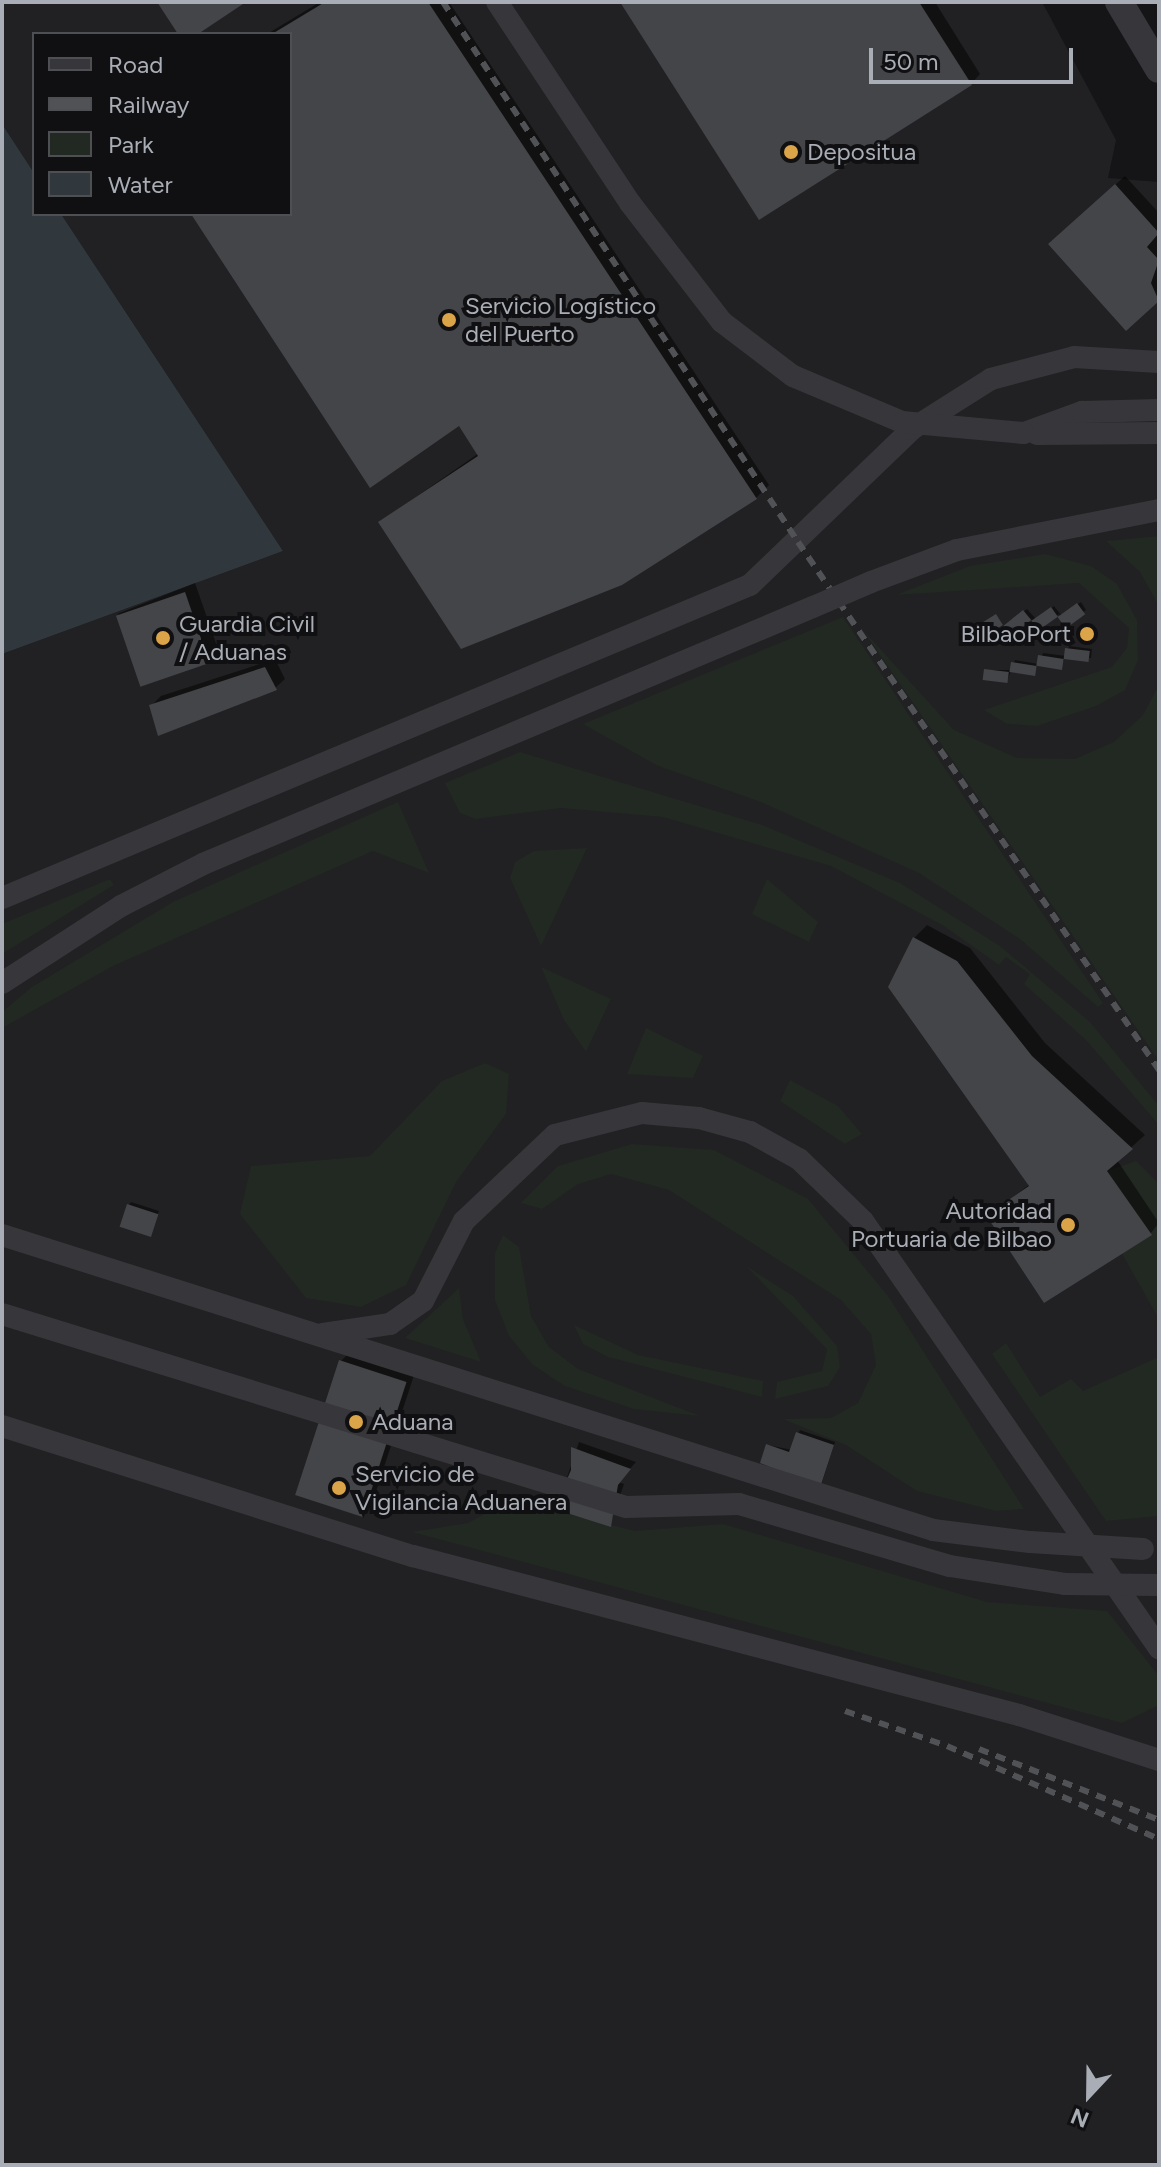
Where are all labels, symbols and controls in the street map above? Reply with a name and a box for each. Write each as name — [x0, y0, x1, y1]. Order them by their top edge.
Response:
legend — [32, 32, 292, 216]
scale bar — [873, 32, 1077, 82]
text: 50 m — [883, 47, 939, 76]
text: Road — [108, 50, 163, 79]
text: Railway — [108, 90, 189, 119]
text: Park — [108, 130, 154, 159]
place label: Depositua — [807, 138, 916, 166]
marker: Depositua — [782, 143, 800, 161]
text: Water — [108, 170, 173, 199]
place label: Servicio Logístico del Puerto — [465, 292, 656, 348]
marker: Servicio Logístico del Puerto — [440, 311, 458, 329]
place label: Guardia Civil / Aduanas — [179, 610, 315, 666]
place label: BilbaoPort — [961, 620, 1071, 648]
marker: BilbaoPort — [1078, 625, 1096, 643]
marker: Guardia Civil / Aduanas — [154, 629, 172, 647]
place label: Autoridad Portuaria de Bilbao — [851, 1197, 1052, 1253]
marker: Autoridad Portuaria de Bilbao — [1059, 1216, 1077, 1234]
place label: Aduana — [372, 1408, 453, 1436]
marker: Aduana — [347, 1413, 365, 1431]
place label: Servicio de Vigilancia Aduanera — [355, 1460, 567, 1516]
marker: Servicio de Vigilancia Aduanera — [330, 1479, 348, 1497]
north arrow — [1049, 2055, 1129, 2135]
text: N — [1067, 2102, 1093, 2133]

